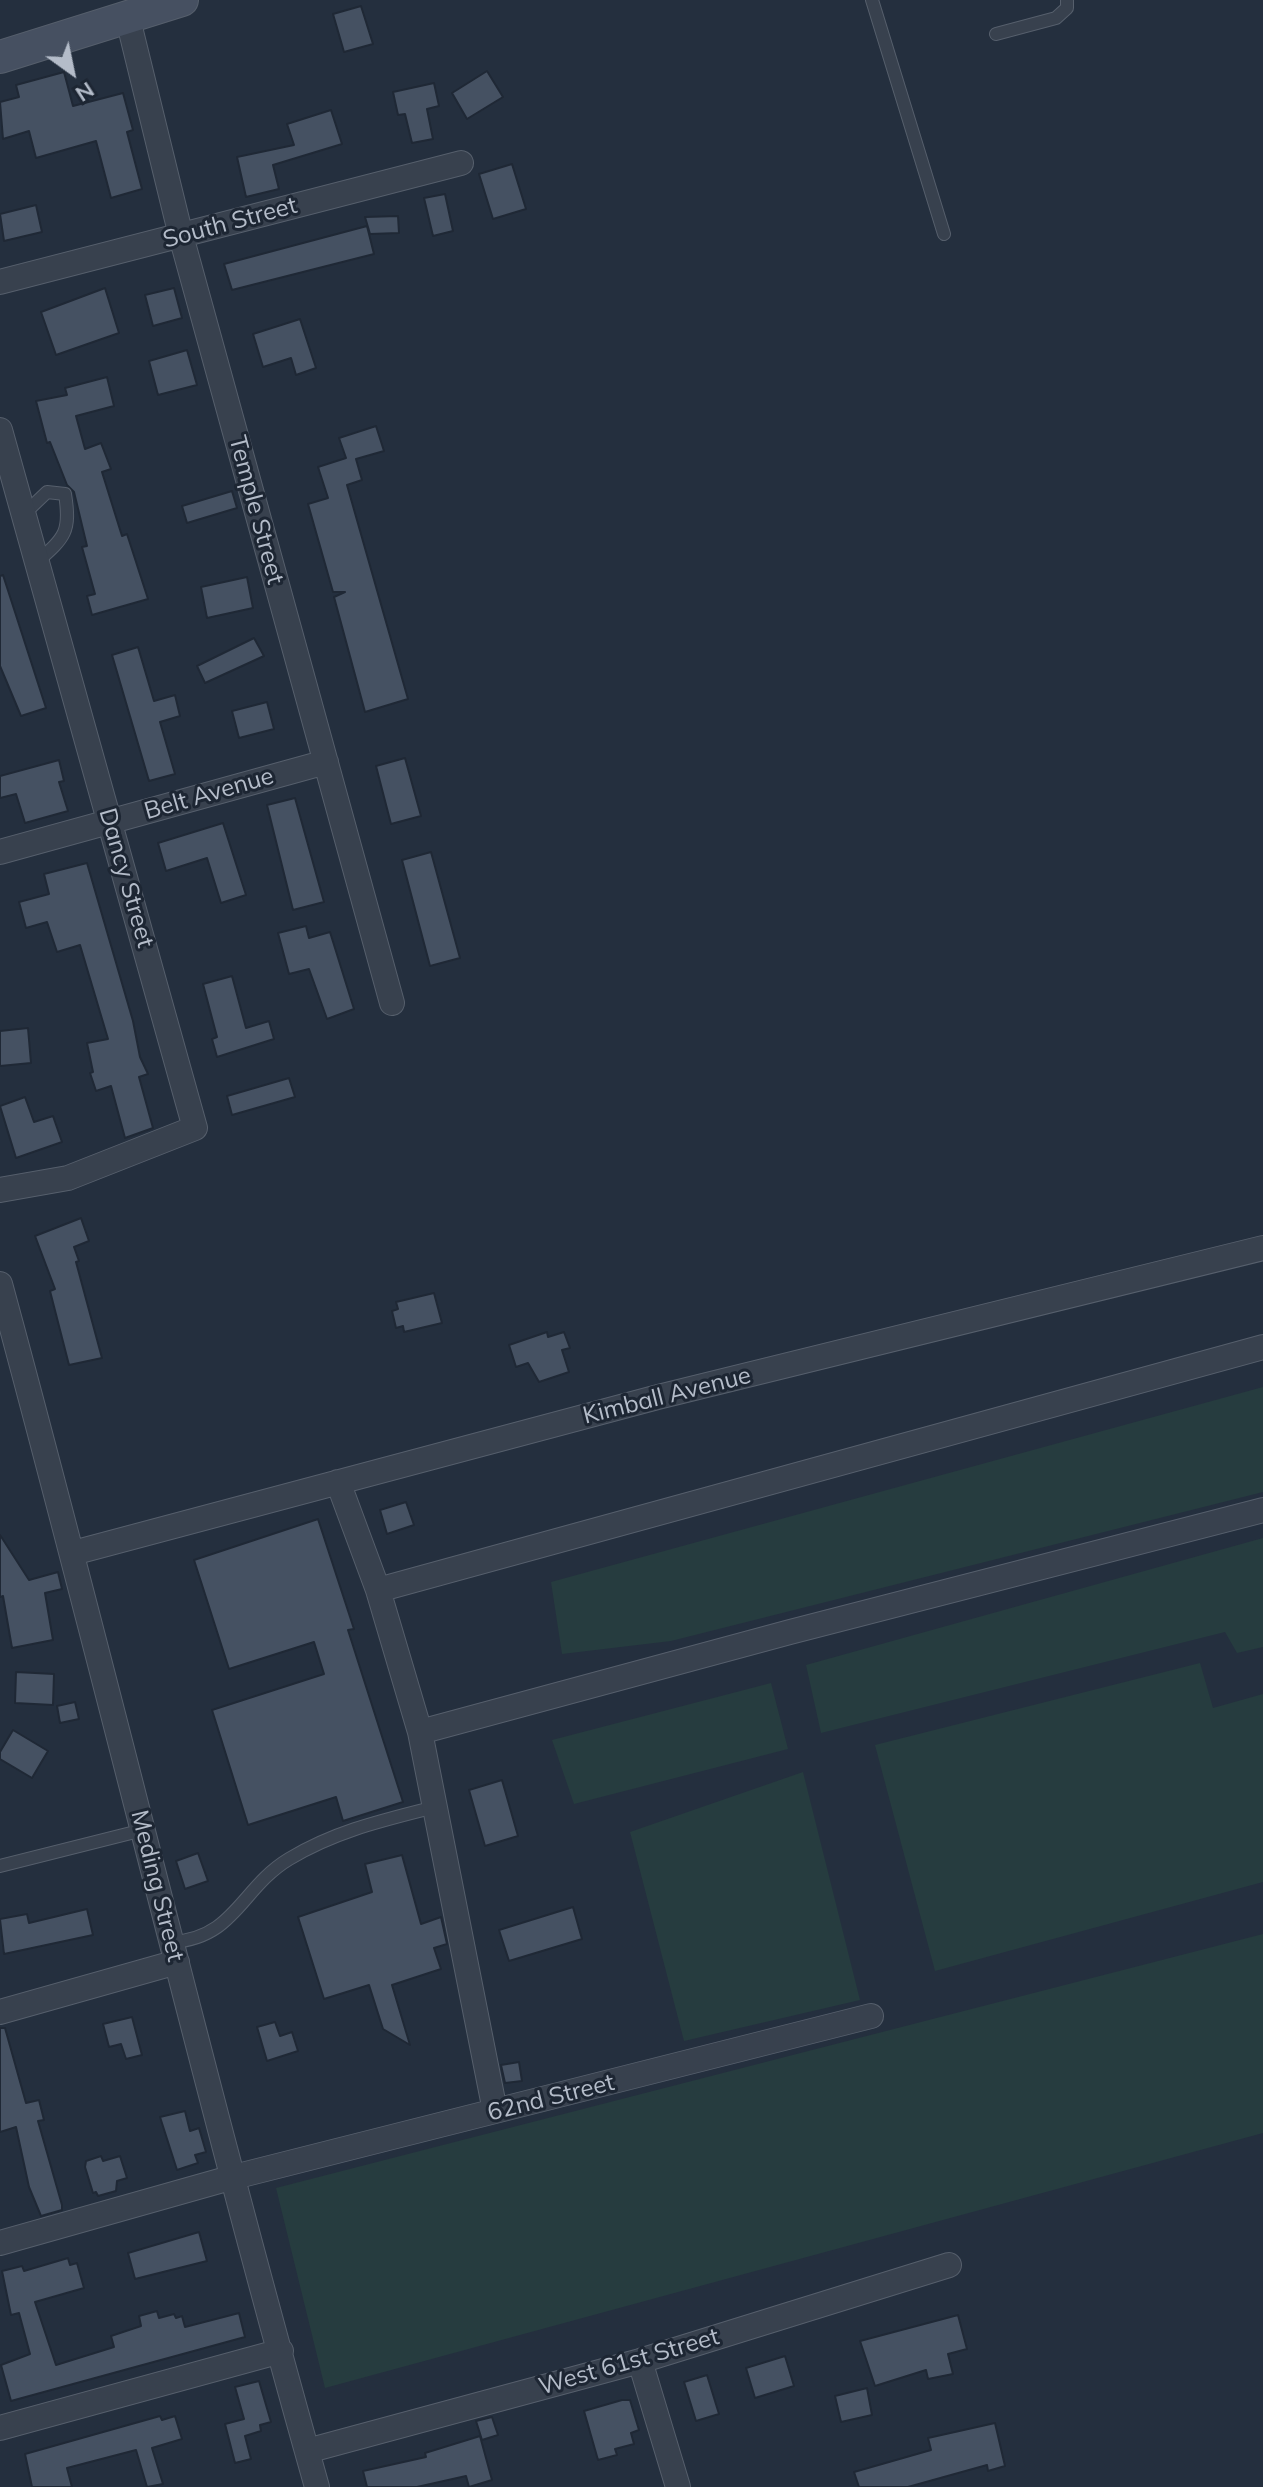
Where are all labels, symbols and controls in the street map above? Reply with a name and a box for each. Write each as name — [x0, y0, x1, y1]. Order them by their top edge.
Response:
north arrow — [32, 32, 112, 112]
text: N — [70, 76, 100, 108]
street label: South Street — [160, 191, 300, 255]
street label: Temple Street — [222, 433, 290, 587]
street label: Belt Avenue — [141, 762, 277, 826]
street label: Dancy Street — [92, 805, 160, 951]
street label: Kimball Avenue — [580, 1361, 754, 1431]
street label: Meding Street — [124, 1807, 190, 1965]
street label: 62nd Street — [484, 2068, 618, 2128]
street label: West 61st Street — [535, 2322, 723, 2402]

